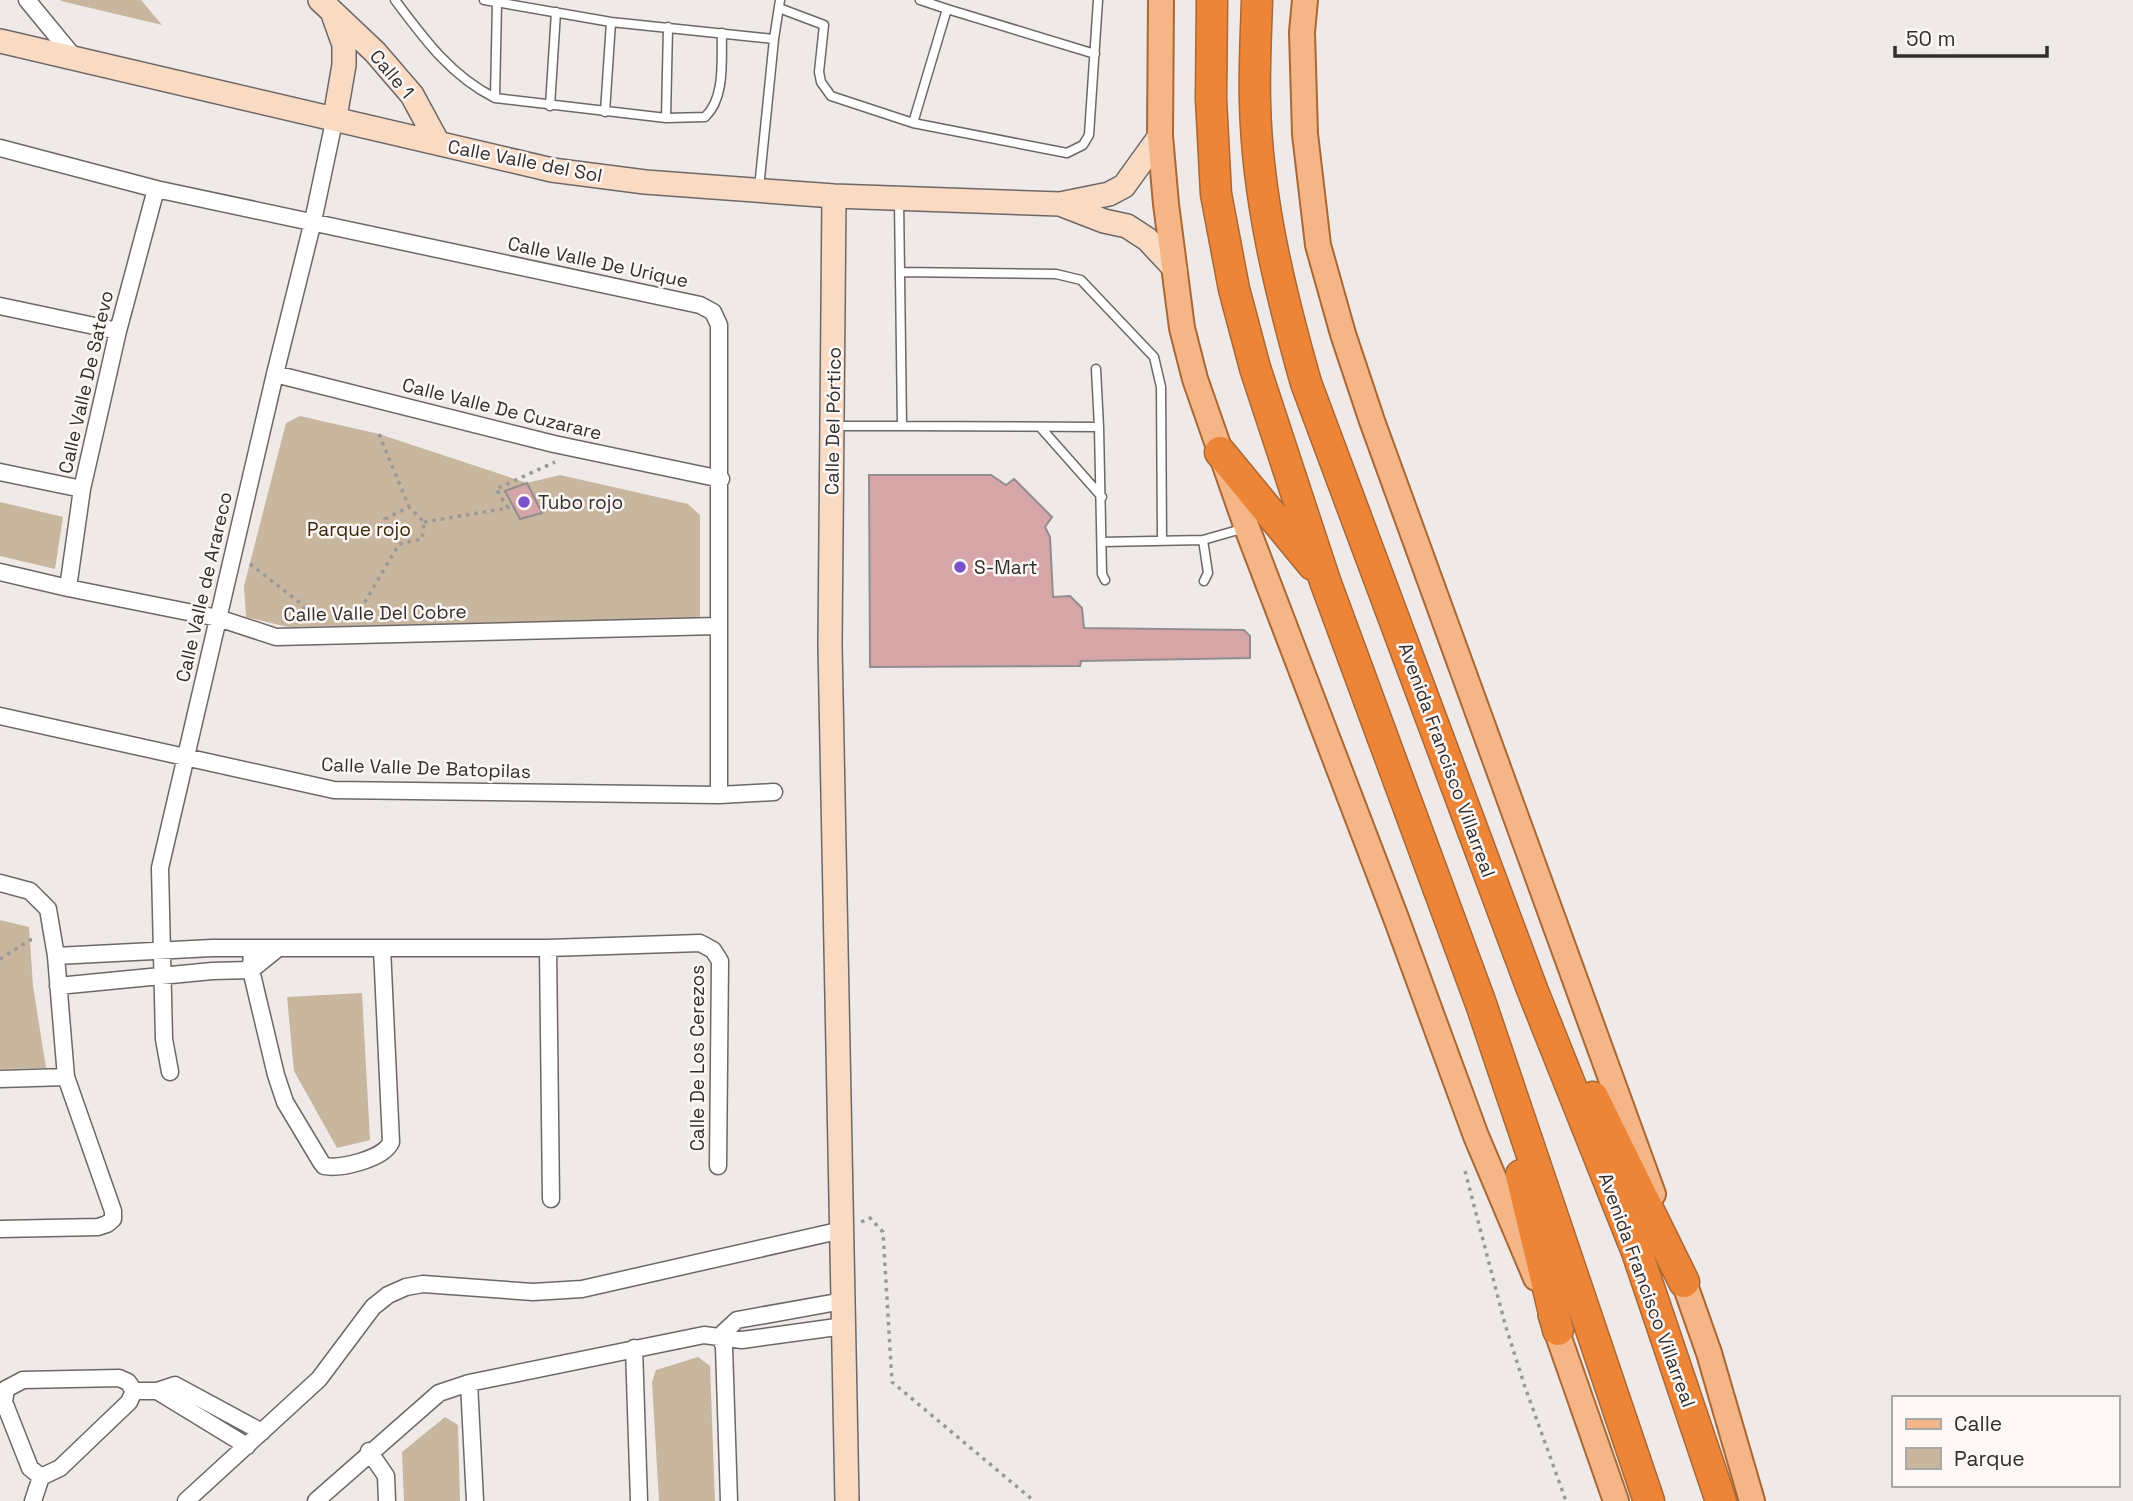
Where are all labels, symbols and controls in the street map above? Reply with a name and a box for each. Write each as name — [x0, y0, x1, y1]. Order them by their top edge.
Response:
scale bar — [1895, 14, 2047, 58]
text: 50 m — [1906, 25, 1956, 52]
street label: Calle 1 — [364, 44, 420, 104]
street label: Calle Valle del Sol — [446, 134, 604, 188]
street label: Calle Valle De Urique — [505, 231, 691, 293]
street label: Calle Valle De Satevo — [53, 288, 119, 476]
street label: Calle Del Pórtico — [819, 347, 847, 495]
street label: Calle Valle De Cuzarare — [400, 372, 604, 446]
street label: Calle Valle de Arareco — [170, 489, 238, 685]
place label: Tubo rojo — [538, 490, 623, 515]
marker: Tubo rojo — [516, 494, 532, 510]
park label: Parque rojo — [307, 517, 411, 542]
place label: S-Mart — [974, 555, 1038, 580]
marker: S-Mart — [952, 559, 968, 575]
street label: Calle Valle Del Cobre — [283, 599, 467, 627]
street label: Avenida Francisco Villarreal — [1393, 639, 1501, 881]
street label: Calle Valle De Batopilas — [321, 752, 531, 784]
street label: Calle De Los Cerezos — [685, 965, 710, 1151]
street label: Avenida Francisco Villarreal — [1593, 1169, 1701, 1411]
legend — [1892, 1396, 2119, 1487]
text: Calle — [1954, 1410, 2002, 1437]
text: Parque — [1954, 1445, 2025, 1472]

